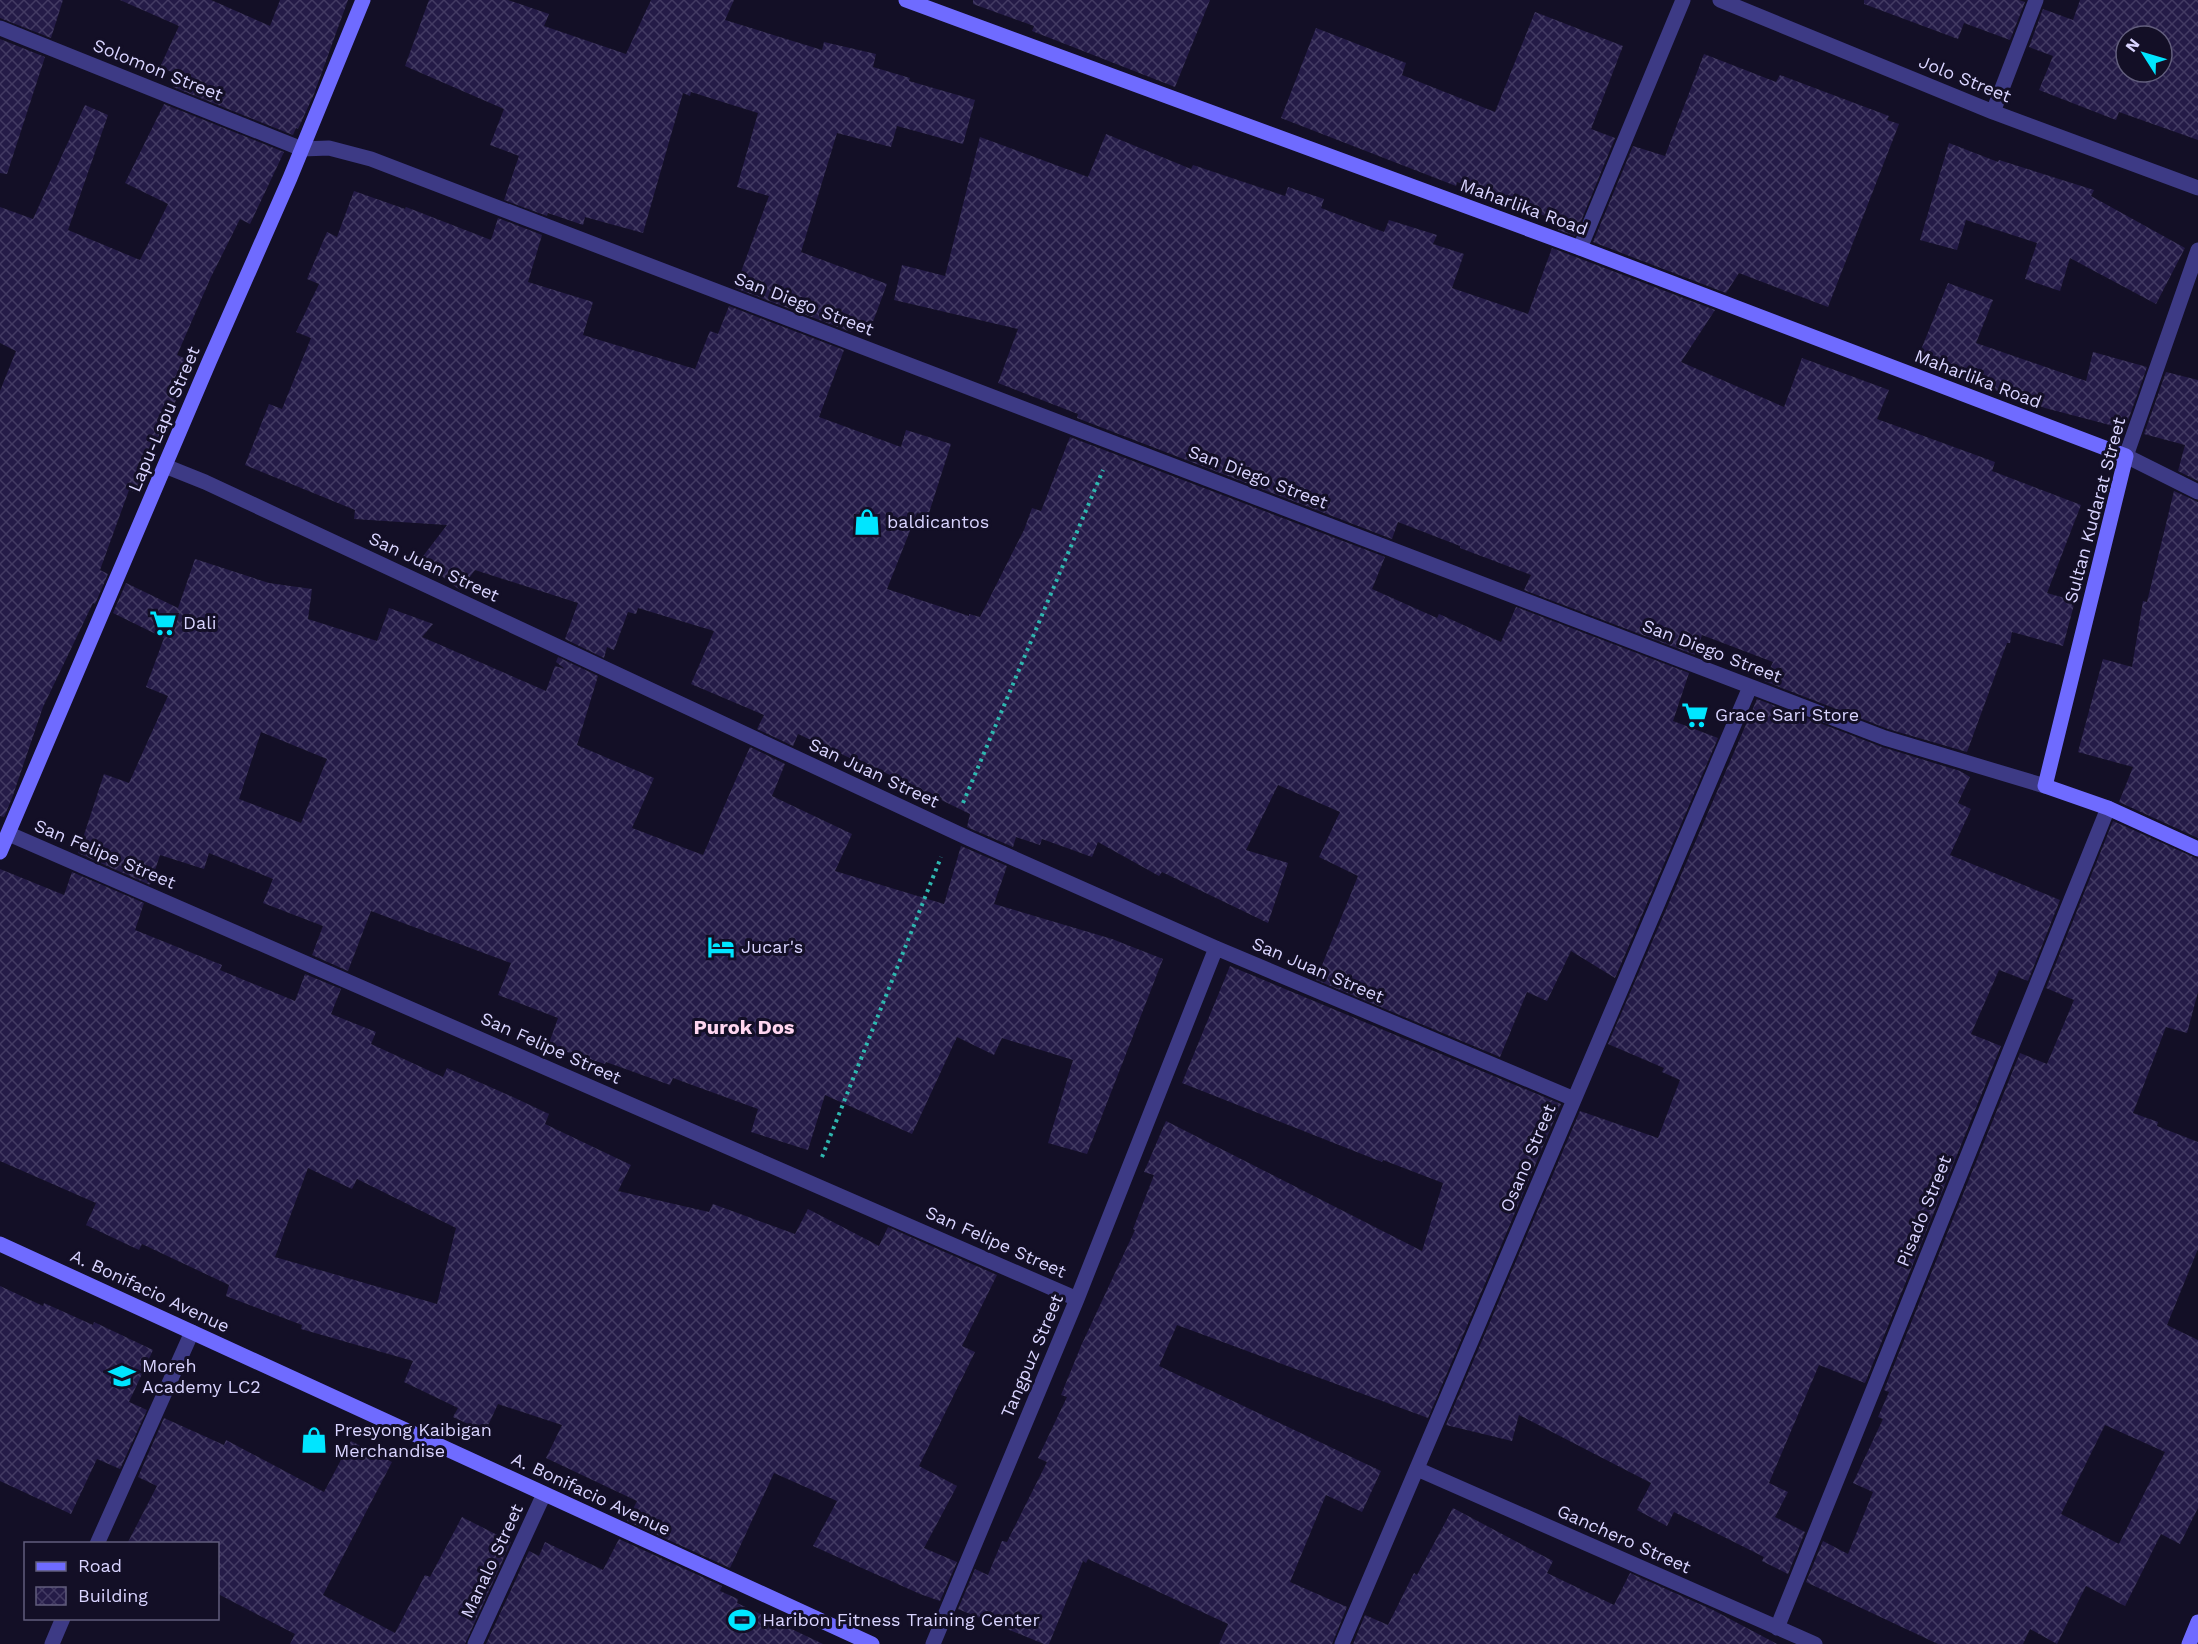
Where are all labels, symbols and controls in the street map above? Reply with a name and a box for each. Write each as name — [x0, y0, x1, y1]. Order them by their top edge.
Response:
north arrow — [2114, 24, 2174, 84]
street label: Solomon Street — [90, 34, 227, 105]
text: N — [2121, 35, 2144, 56]
street label: Jolo Street — [1916, 51, 2015, 107]
street label: Maharlika Road — [1457, 174, 1591, 239]
street label: San Diego Street — [732, 267, 877, 340]
street label: Lapu-Lapu Street — [123, 342, 204, 495]
street label: Maharlika Road — [1912, 345, 2045, 412]
street label: Sultan Kudarat Street — [2060, 414, 2130, 605]
street label: San Diego Street — [1186, 440, 1331, 513]
shop icon: baldicantos — [852, 507, 882, 537]
place label: baldicantos — [887, 511, 989, 532]
street label: San Juan Street — [366, 527, 503, 606]
supermarket icon: Dali — [148, 608, 178, 638]
place label: Dali — [183, 612, 216, 633]
street label: San Diego Street — [1640, 614, 1785, 687]
supermarket icon: Grace Sari Store — [1680, 700, 1710, 730]
place label: Grace Sari Store — [1715, 704, 1859, 725]
street label: San Juan Street — [806, 733, 943, 812]
street label: San Felipe Street — [31, 814, 179, 893]
hotel icon: Jucar's — [706, 932, 736, 962]
street label: San Juan Street — [1249, 932, 1388, 1007]
place label: Jucar's — [741, 936, 803, 957]
street label: San Felipe Street — [478, 1007, 625, 1088]
district label: Purok Dos — [693, 1015, 795, 1039]
street label: Osano Street — [1495, 1100, 1560, 1215]
street label: Pisado Street — [1892, 1152, 1956, 1269]
street label: San Felipe Street — [923, 1201, 1070, 1282]
street label: A. Bonifacio Avenue — [67, 1244, 233, 1337]
street label: Tangpuz Street — [996, 1290, 1067, 1421]
place label: Moreh Academy LC2 — [142, 1355, 261, 1397]
school or university icon: Moreh Academy LC2 — [107, 1361, 137, 1391]
place label: Presyong Kaibigan Merchandise — [334, 1419, 492, 1461]
shop icon: Presyong Kaibigan Merchandise — [299, 1425, 329, 1455]
street label: A. Bonifacio Avenue — [508, 1447, 674, 1540]
street label: Manalo Street — [456, 1500, 527, 1621]
street label: Ganchero Street — [1554, 1500, 1695, 1578]
legend — [24, 1542, 219, 1620]
text: Road — [78, 1555, 122, 1576]
text: Building — [78, 1585, 148, 1606]
sports icon: Haribon Fitness Training Center — [727, 1605, 757, 1635]
place label: Haribon Fitness Training Center — [762, 1609, 1040, 1630]

